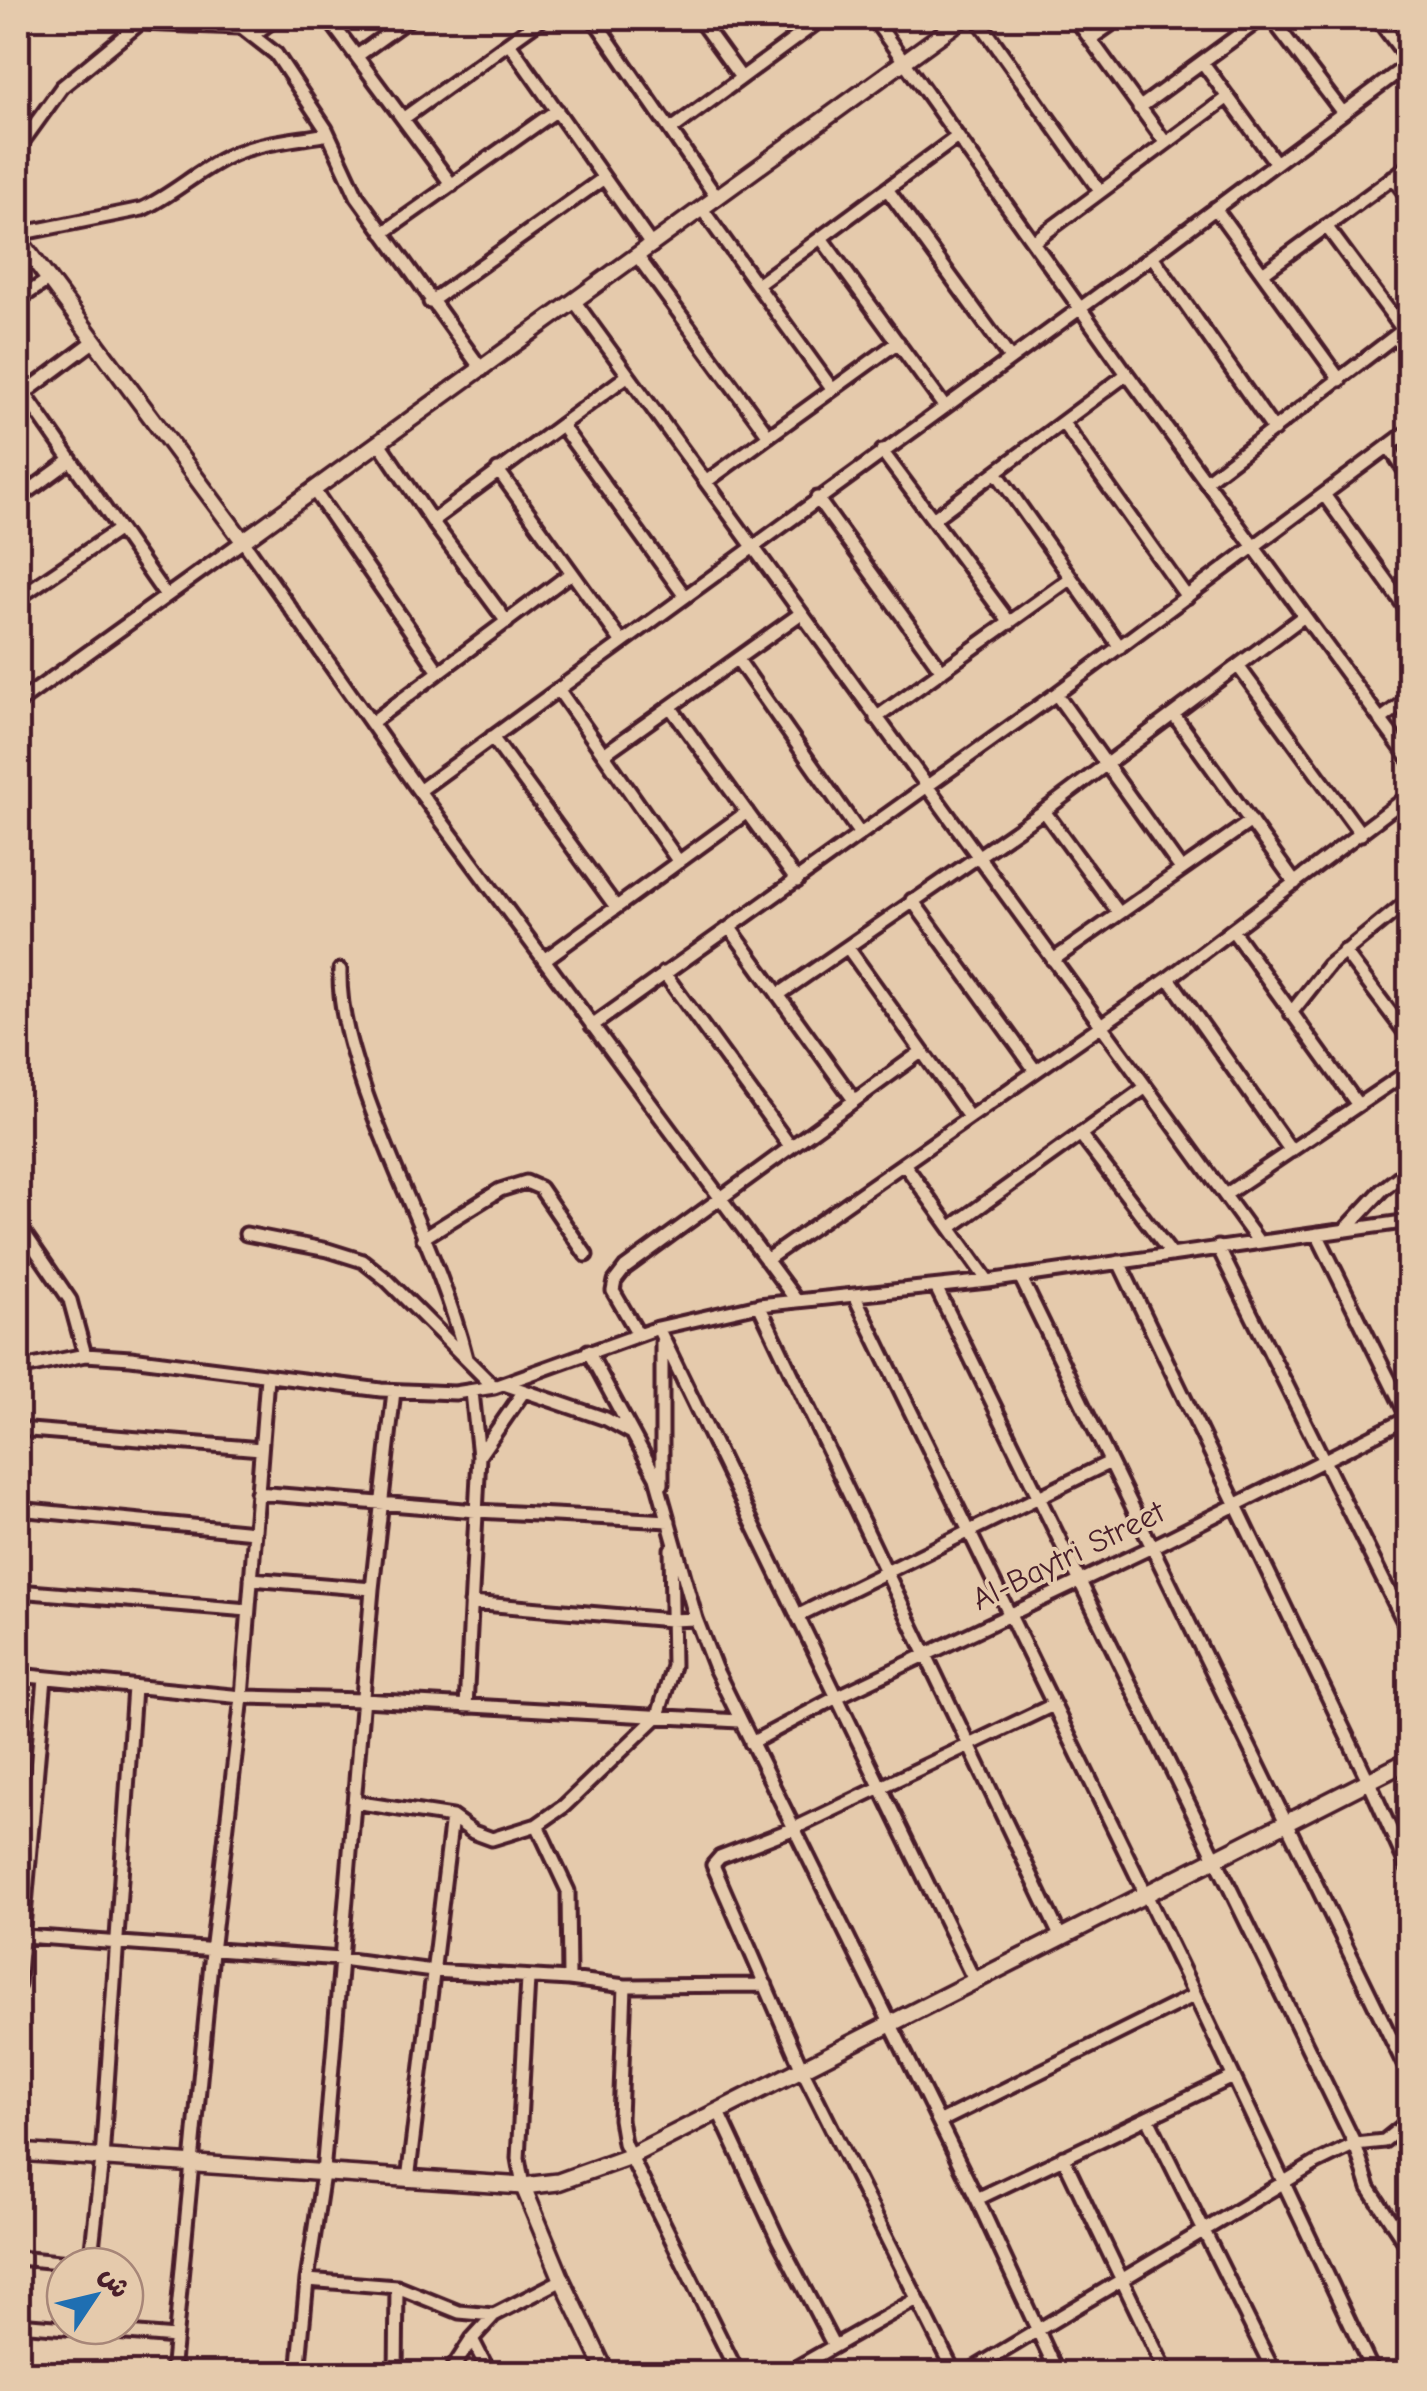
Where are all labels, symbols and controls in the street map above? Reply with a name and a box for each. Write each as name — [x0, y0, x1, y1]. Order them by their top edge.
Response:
street label: Al-Baytri Street — [966, 1493, 1171, 1618]
north arrow — [45, 2246, 145, 2346]
text: ش — [93, 2260, 137, 2304]

